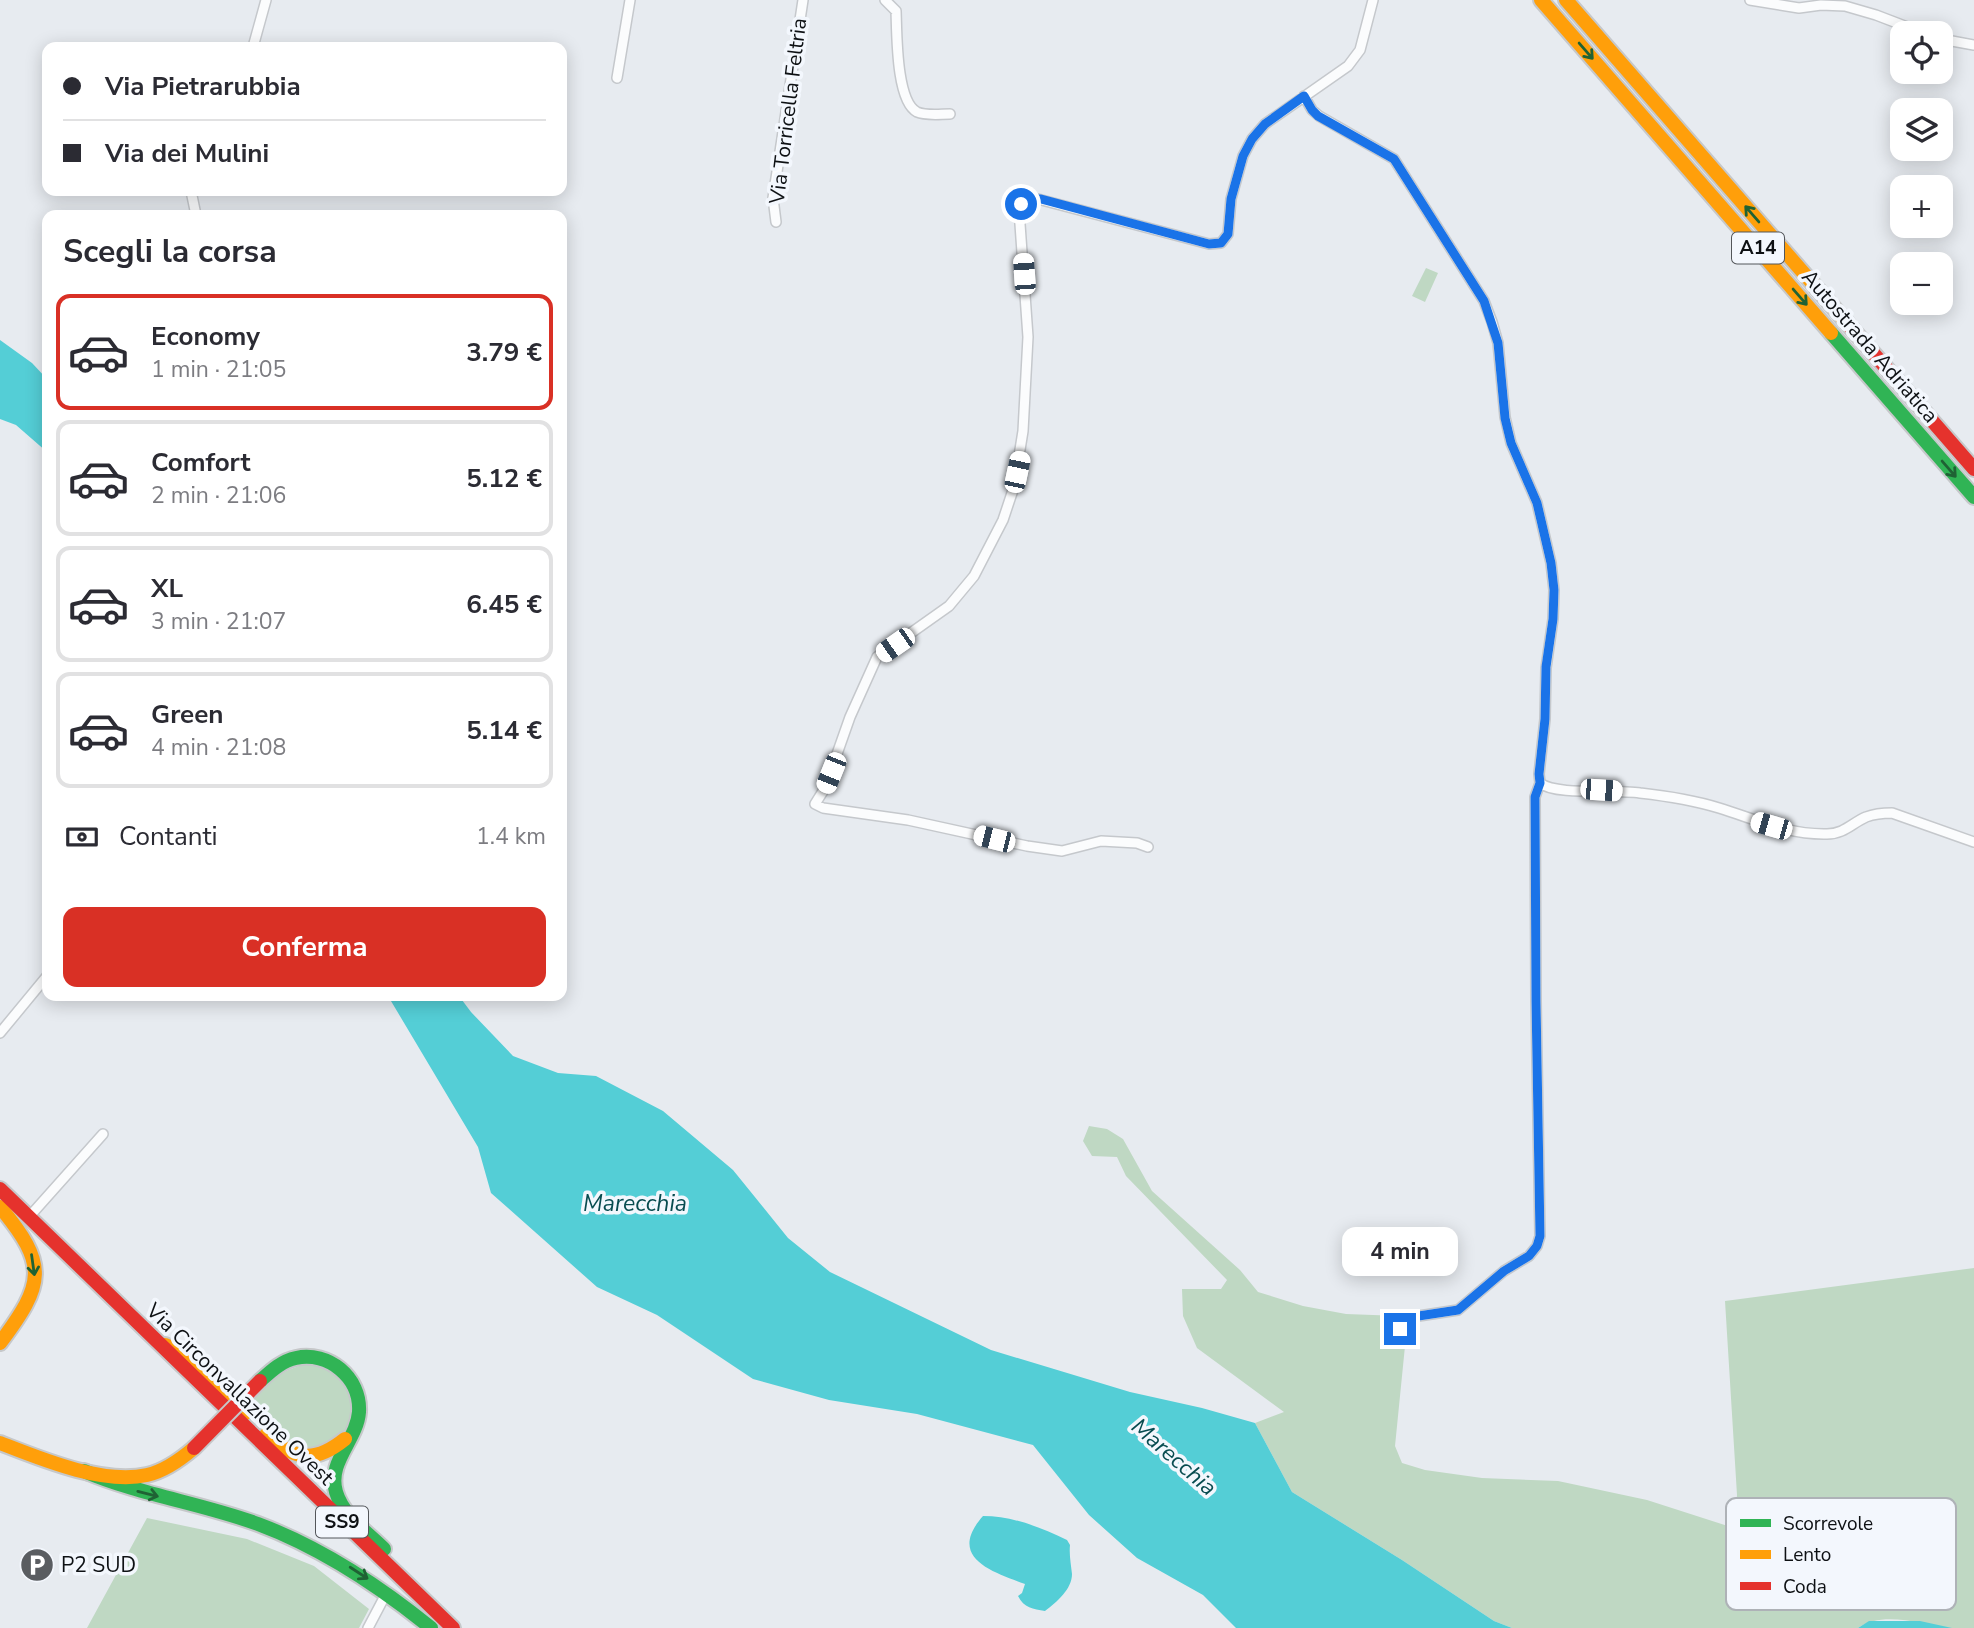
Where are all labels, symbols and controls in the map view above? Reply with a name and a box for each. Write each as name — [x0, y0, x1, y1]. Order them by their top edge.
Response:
street label: Via Torricella Feltria — [763, 16, 813, 207]
map controls — [1890, 21, 1953, 315]
button: locate — [1890, 21, 1953, 84]
one-way arrow — [1578, 42, 1594, 60]
text: Via Pietrarubbia — [105, 69, 301, 104]
button: layers — [1890, 98, 1953, 161]
text: Via dei Mulini — [105, 136, 269, 171]
button: + — [1890, 175, 1953, 238]
route start — [1005, 188, 1037, 220]
one-way arrow — [1744, 205, 1760, 223]
text: Scegli la corsa — [63, 230, 277, 273]
road number: A14 — [1732, 232, 1784, 264]
car — [1013, 252, 1036, 296]
button: − — [1890, 252, 1953, 315]
street label: Autostrada Adriatica — [1796, 263, 1944, 429]
one-way arrow — [1792, 288, 1808, 306]
text: Economy — [151, 319, 260, 354]
icon: car — [67, 321, 130, 384]
text: 3.79 € — [466, 335, 542, 370]
text: 1 min · 21:05 — [151, 354, 286, 385]
text: Comfort — [151, 445, 251, 480]
icon: car — [67, 447, 130, 510]
car — [1003, 449, 1032, 495]
one-way arrow — [1941, 459, 1957, 477]
text: 5.12 € — [466, 461, 542, 496]
text: 2 min · 21:06 — [151, 480, 286, 511]
text: XL — [151, 571, 183, 606]
icon: car — [67, 573, 130, 636]
text: 6.45 € — [466, 587, 542, 622]
text: 3 min · 21:07 — [151, 606, 286, 637]
car — [872, 624, 919, 666]
text: Green — [151, 697, 224, 732]
icon: car — [67, 699, 130, 762]
text: 5.14 € — [466, 713, 542, 748]
text: 4 min · 21:08 — [151, 732, 286, 763]
car — [814, 750, 849, 796]
car — [1580, 778, 1623, 802]
car — [1748, 810, 1795, 842]
icon: cash — [63, 818, 101, 856]
text: Contanti — [119, 819, 218, 854]
text: 1.4 km — [476, 821, 546, 852]
car — [972, 824, 1017, 854]
button: Conferma — [63, 907, 546, 987]
water label: Marecchia — [583, 1188, 687, 1219]
callout: 4 min — [1342, 1228, 1458, 1276]
text: 4 min — [1370, 1236, 1430, 1267]
one-way arrow — [26, 1253, 39, 1276]
street label: Via Circonvallazione Ovest — [139, 1296, 340, 1492]
route end — [1384, 1313, 1416, 1345]
water label: Marecchia — [1125, 1411, 1223, 1503]
one-way arrow — [136, 1488, 159, 1501]
legend — [1726, 1498, 1956, 1610]
road number: SS9 — [316, 1506, 368, 1538]
text: Scorrevole — [1783, 1511, 1873, 1537]
text: Lento — [1783, 1542, 1831, 1568]
parking icon: P2 SUD — [18, 1546, 56, 1584]
place label: P2 SUD — [61, 1551, 136, 1579]
one-way arrow — [349, 1566, 369, 1580]
text: Coda — [1783, 1574, 1827, 1600]

